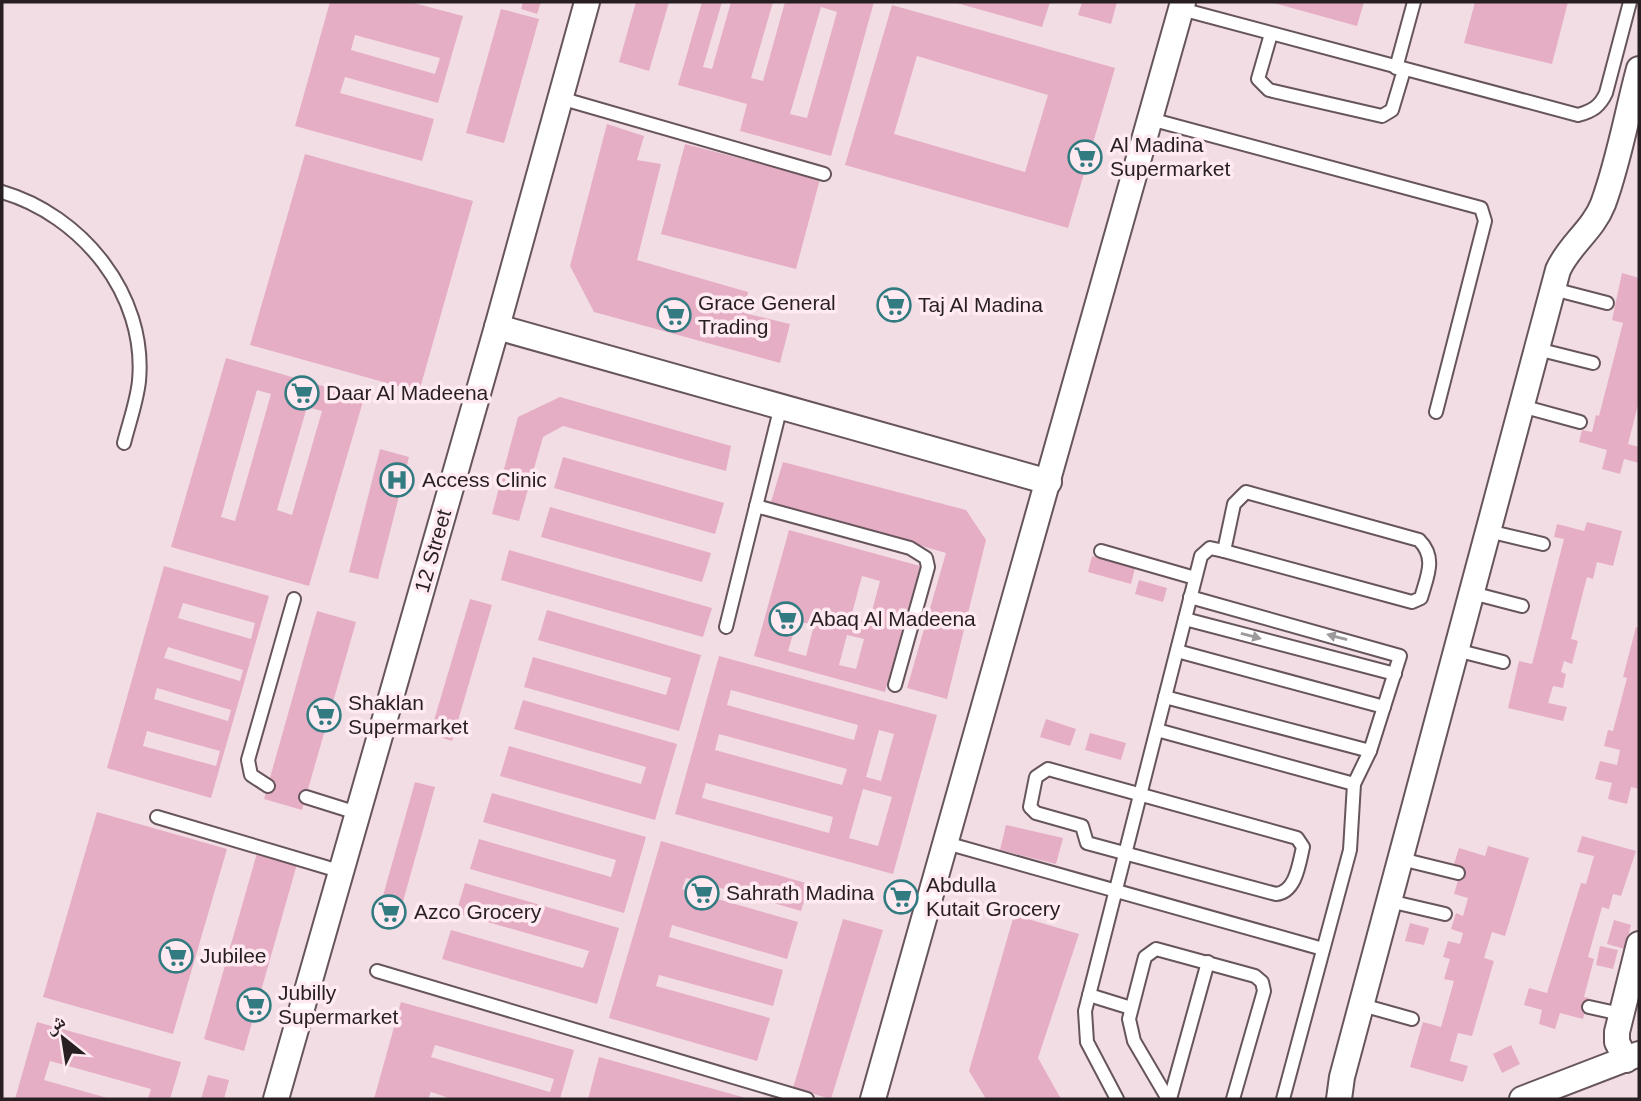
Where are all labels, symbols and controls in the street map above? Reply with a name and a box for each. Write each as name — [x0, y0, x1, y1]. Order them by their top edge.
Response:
place label: Al Madina Supermarket — [1110, 133, 1230, 180]
supermarket icon: Al Madina Supermarket — [1066, 138, 1104, 176]
supermarket icon: Taj Al Madina — [875, 286, 913, 324]
place label: Grace General Trading — [698, 291, 836, 338]
place label: Taj Al Madina — [918, 293, 1043, 316]
supermarket icon: Grace General Trading — [655, 296, 693, 334]
supermarket icon: Daar Al Madeena — [283, 374, 321, 412]
place label: Daar Al Madeena — [326, 381, 489, 404]
hospital icon: Access Clinic — [378, 461, 416, 499]
place label: Access Clinic — [422, 468, 547, 491]
street label: 12 Street — [410, 507, 455, 595]
supermarket icon: Abaq Al Madeena — [767, 600, 805, 638]
place label: Abaq Al Madeena — [810, 607, 976, 630]
one-way arrow — [1240, 631, 1262, 642]
one-way arrow — [1326, 631, 1347, 641]
place label: Shaklan Supermarket — [348, 691, 468, 738]
supermarket icon: Shaklan Supermarket — [305, 696, 343, 734]
place label: Abdulla Kutait Grocery — [926, 873, 1061, 920]
supermarket icon: Sahrath Madina — [683, 874, 721, 912]
supermarket icon: Abdulla Kutait Grocery — [882, 878, 920, 916]
place label: Sahrath Madina — [726, 881, 875, 904]
supermarket icon: Azco Grocery — [370, 893, 408, 931]
place label: Azco Grocery — [414, 900, 542, 923]
supermarket icon: Jubilee — [157, 937, 195, 975]
place label: Jubilee — [200, 944, 267, 967]
place label: Jubilly Supermarket — [278, 981, 398, 1028]
supermarket icon: Jubilly Supermarket — [235, 986, 273, 1024]
north arrow — [28, 1003, 98, 1073]
text: ش — [41, 1010, 69, 1039]

